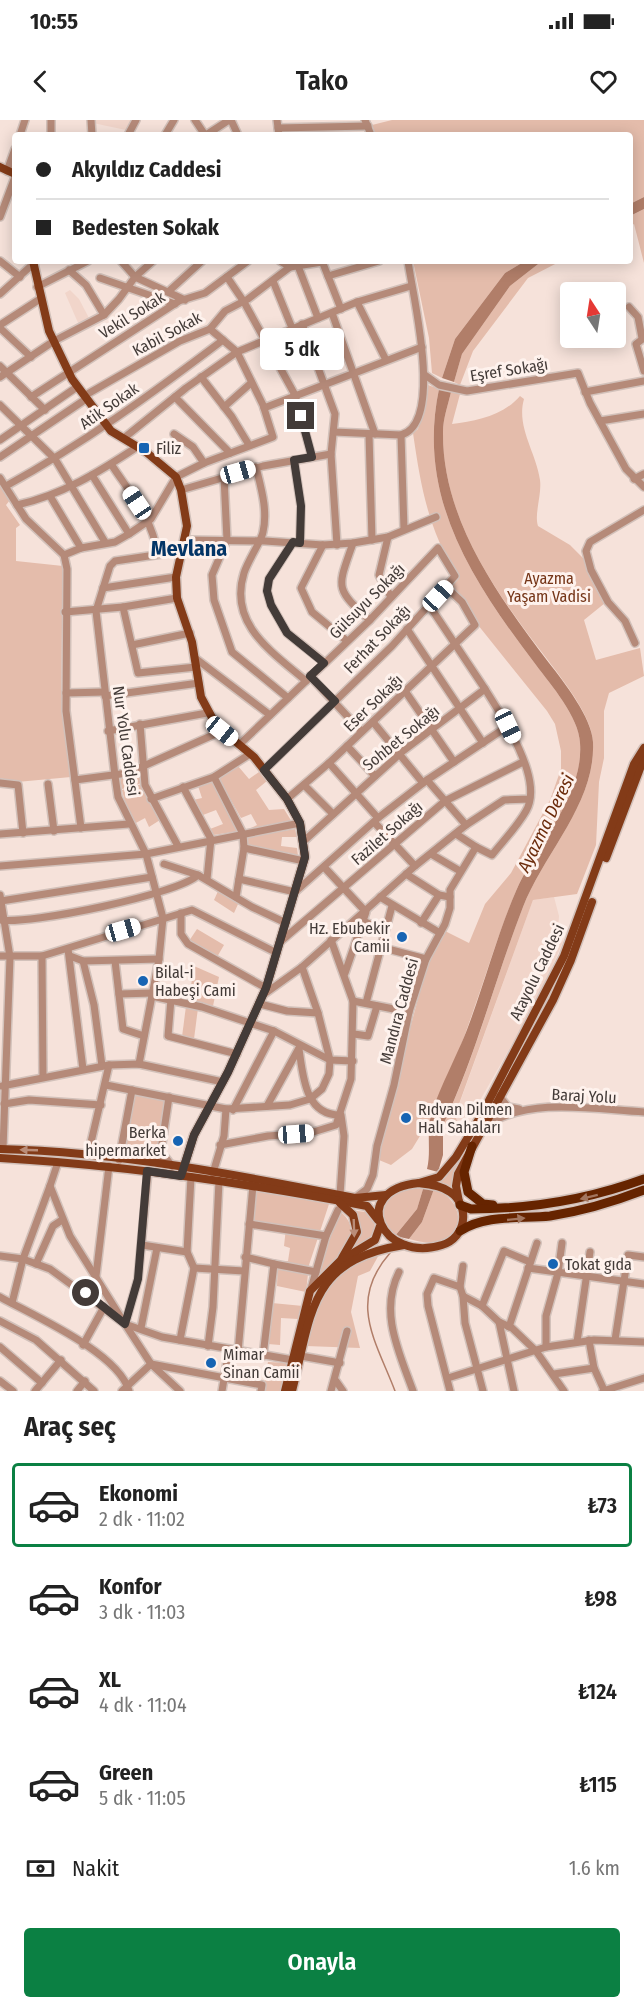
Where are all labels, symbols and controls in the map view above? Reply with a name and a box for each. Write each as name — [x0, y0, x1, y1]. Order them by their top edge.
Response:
text: 10:55 — [30, 8, 78, 35]
icon: back — [24, 65, 57, 98]
text: Tako — [296, 65, 348, 97]
icon: heart — [587, 65, 620, 98]
text: Akyıldız Caddesi — [72, 156, 221, 183]
text: Bedesten Sokak — [72, 214, 219, 241]
north arrow — [560, 282, 626, 348]
map controls — [560, 282, 626, 348]
street label: Vekil Sokak — [96, 287, 169, 343]
street label: Kabil Sokak — [129, 308, 205, 360]
callout: 5 dk — [259, 329, 343, 371]
text: 5 dk — [285, 337, 319, 361]
street label: Eşref Sokağı — [469, 354, 549, 386]
street label: Atik Sokak — [76, 378, 143, 433]
route end — [287, 402, 314, 429]
place label: Filiz — [156, 439, 181, 458]
marker: Filiz — [137, 441, 151, 455]
car — [218, 458, 258, 486]
car — [119, 483, 155, 523]
district label: Mevlana — [151, 535, 227, 562]
street label: Gülsuyu Sokağı — [325, 559, 409, 643]
park label: Ayazma Yaşam Vadisi — [507, 569, 591, 606]
car — [419, 577, 457, 615]
street label: Ferhat Sokağı — [340, 601, 414, 677]
street label: Eser Sokağı — [340, 670, 406, 736]
street label: Nur Yolu Caddesi — [109, 685, 143, 797]
street label: Sohbet Sokağı — [359, 701, 443, 775]
car — [492, 706, 524, 746]
car — [202, 713, 242, 749]
water label: Ayazma Deresi — [512, 770, 579, 877]
street label: Fazilet Sokağı — [348, 797, 426, 869]
car — [103, 916, 143, 944]
place label: Hz. Ebubekir Camii — [309, 919, 390, 956]
street label: Atayolu Caddesi — [506, 921, 568, 1023]
marker: Hz. Ebubekir Camii — [395, 930, 409, 944]
street label: Mandıra Caddesi — [376, 956, 422, 1066]
place label: Bilal-i Habeşi Cami — [155, 963, 236, 1000]
marker: Bilal-i Habeşi Cami — [136, 974, 150, 988]
street label: Baraj Yolu — [551, 1085, 617, 1107]
place label: Rıdvan Dilmen Halı Sahaları — [418, 1100, 512, 1137]
marker: Rıdvan Dilmen Halı Sahaları — [399, 1111, 413, 1125]
place label: Berka hipermarket — [85, 1123, 167, 1160]
car — [277, 1124, 315, 1144]
marker: Berka hipermarket — [171, 1134, 185, 1148]
one-way arrow — [19, 1145, 38, 1155]
one-way arrow — [579, 1193, 598, 1203]
one-way arrow — [507, 1214, 526, 1224]
one-way arrow — [350, 1219, 359, 1238]
place label: Tokat gıda — [565, 1255, 632, 1274]
marker: Tokat gıda — [546, 1257, 560, 1271]
route start — [72, 1279, 99, 1306]
place label: Mimar Sinan Camii — [223, 1345, 300, 1382]
marker: Mimar Sinan Camii — [204, 1356, 218, 1370]
text: Araç seç — [24, 1411, 116, 1443]
icon: car — [27, 1478, 81, 1532]
text: Ekonomi — [99, 1480, 178, 1507]
text: ₺73 — [587, 1492, 617, 1519]
text: 2 dk · 11:02 — [99, 1507, 185, 1531]
icon: car — [27, 1571, 81, 1625]
text: Konfor — [99, 1573, 161, 1600]
text: ₺98 — [584, 1585, 617, 1612]
text: 3 dk · 11:03 — [99, 1600, 185, 1624]
icon: car — [27, 1664, 81, 1718]
text: XL — [99, 1666, 121, 1693]
text: ₺124 — [578, 1678, 617, 1705]
text: 4 dk · 11:04 — [99, 1693, 187, 1717]
icon: car — [27, 1757, 81, 1811]
text: Green — [99, 1759, 153, 1786]
text: ₺115 — [579, 1771, 617, 1798]
text: 5 dk · 11:05 — [99, 1786, 186, 1810]
icon: cash — [24, 1852, 57, 1885]
text: Nakit — [72, 1855, 119, 1882]
text: 1.6 km — [569, 1856, 620, 1880]
button: Onayla — [24, 1928, 620, 1997]

